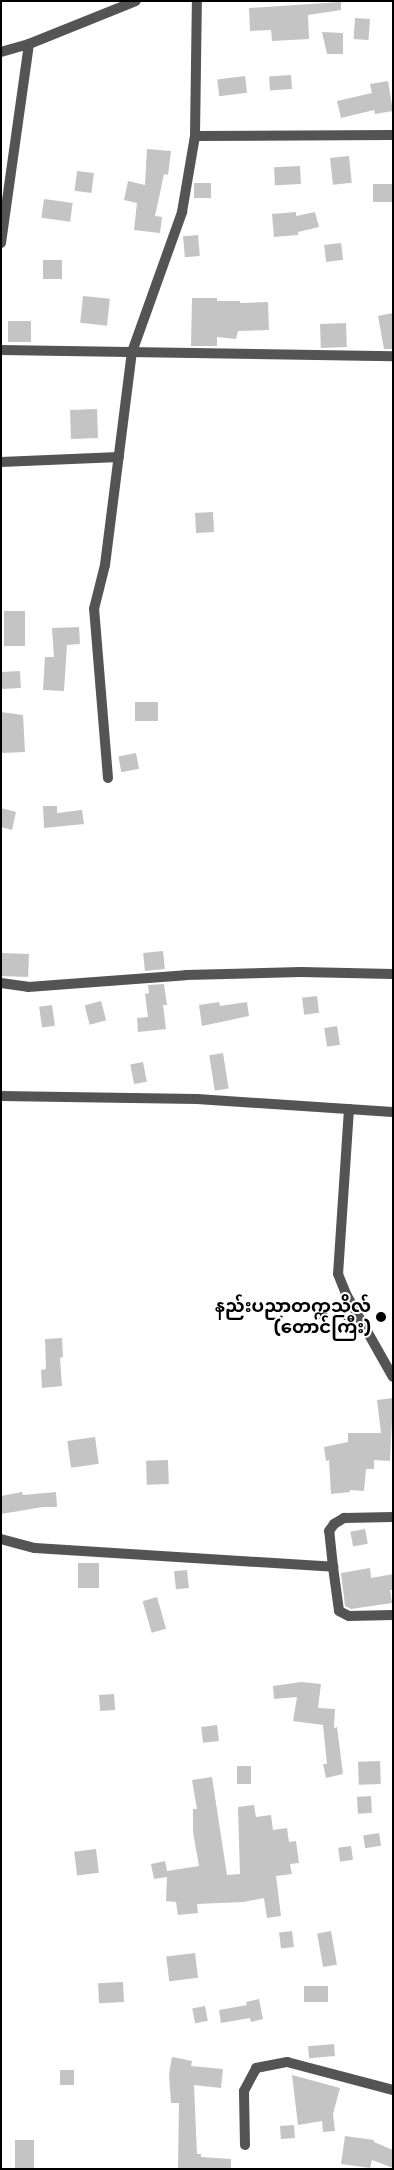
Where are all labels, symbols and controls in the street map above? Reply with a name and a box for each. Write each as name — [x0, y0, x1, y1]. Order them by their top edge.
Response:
place label: နည်းပညာတက္ကသိုလ် (တောင်ကြီး) — [215, 1296, 371, 1338]
marker: နည်းပညာတက္ကသိုလ် (တောင်ကြီး) — [375, 1311, 387, 1323]

